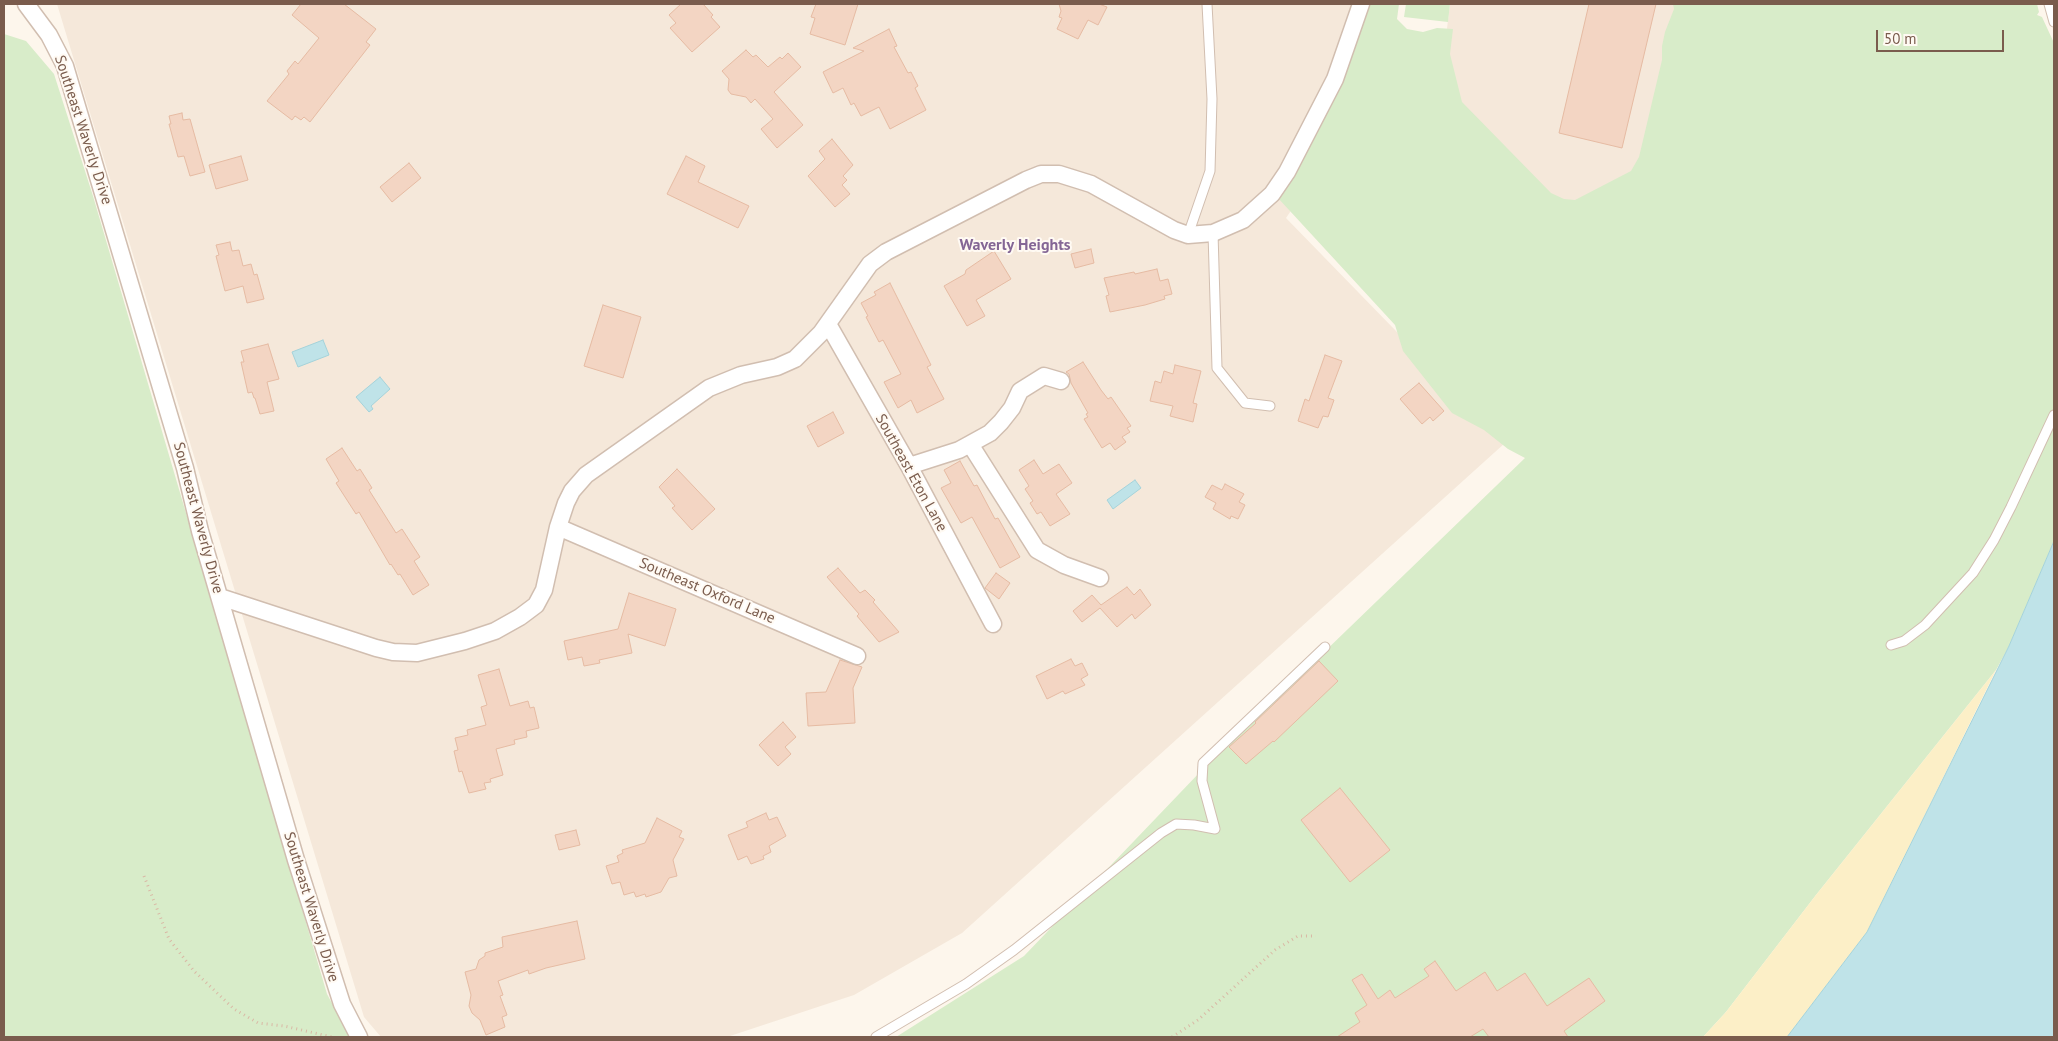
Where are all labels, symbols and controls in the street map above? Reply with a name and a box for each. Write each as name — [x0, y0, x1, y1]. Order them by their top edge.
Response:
scale bar — [1878, 20, 2006, 52]
text: 50 m — [1884, 29, 1917, 48]
street label: Southeast Waverly Drive — [50, 53, 116, 207]
district label: Waverly Heights — [959, 235, 1071, 255]
street label: Southeast Eton Lane — [871, 411, 951, 535]
street label: Southeast Waverly Drive — [169, 440, 227, 596]
street label: Southeast Oxford Lane — [636, 554, 778, 628]
street label: Southeast Waverly Drive — [280, 830, 342, 984]

